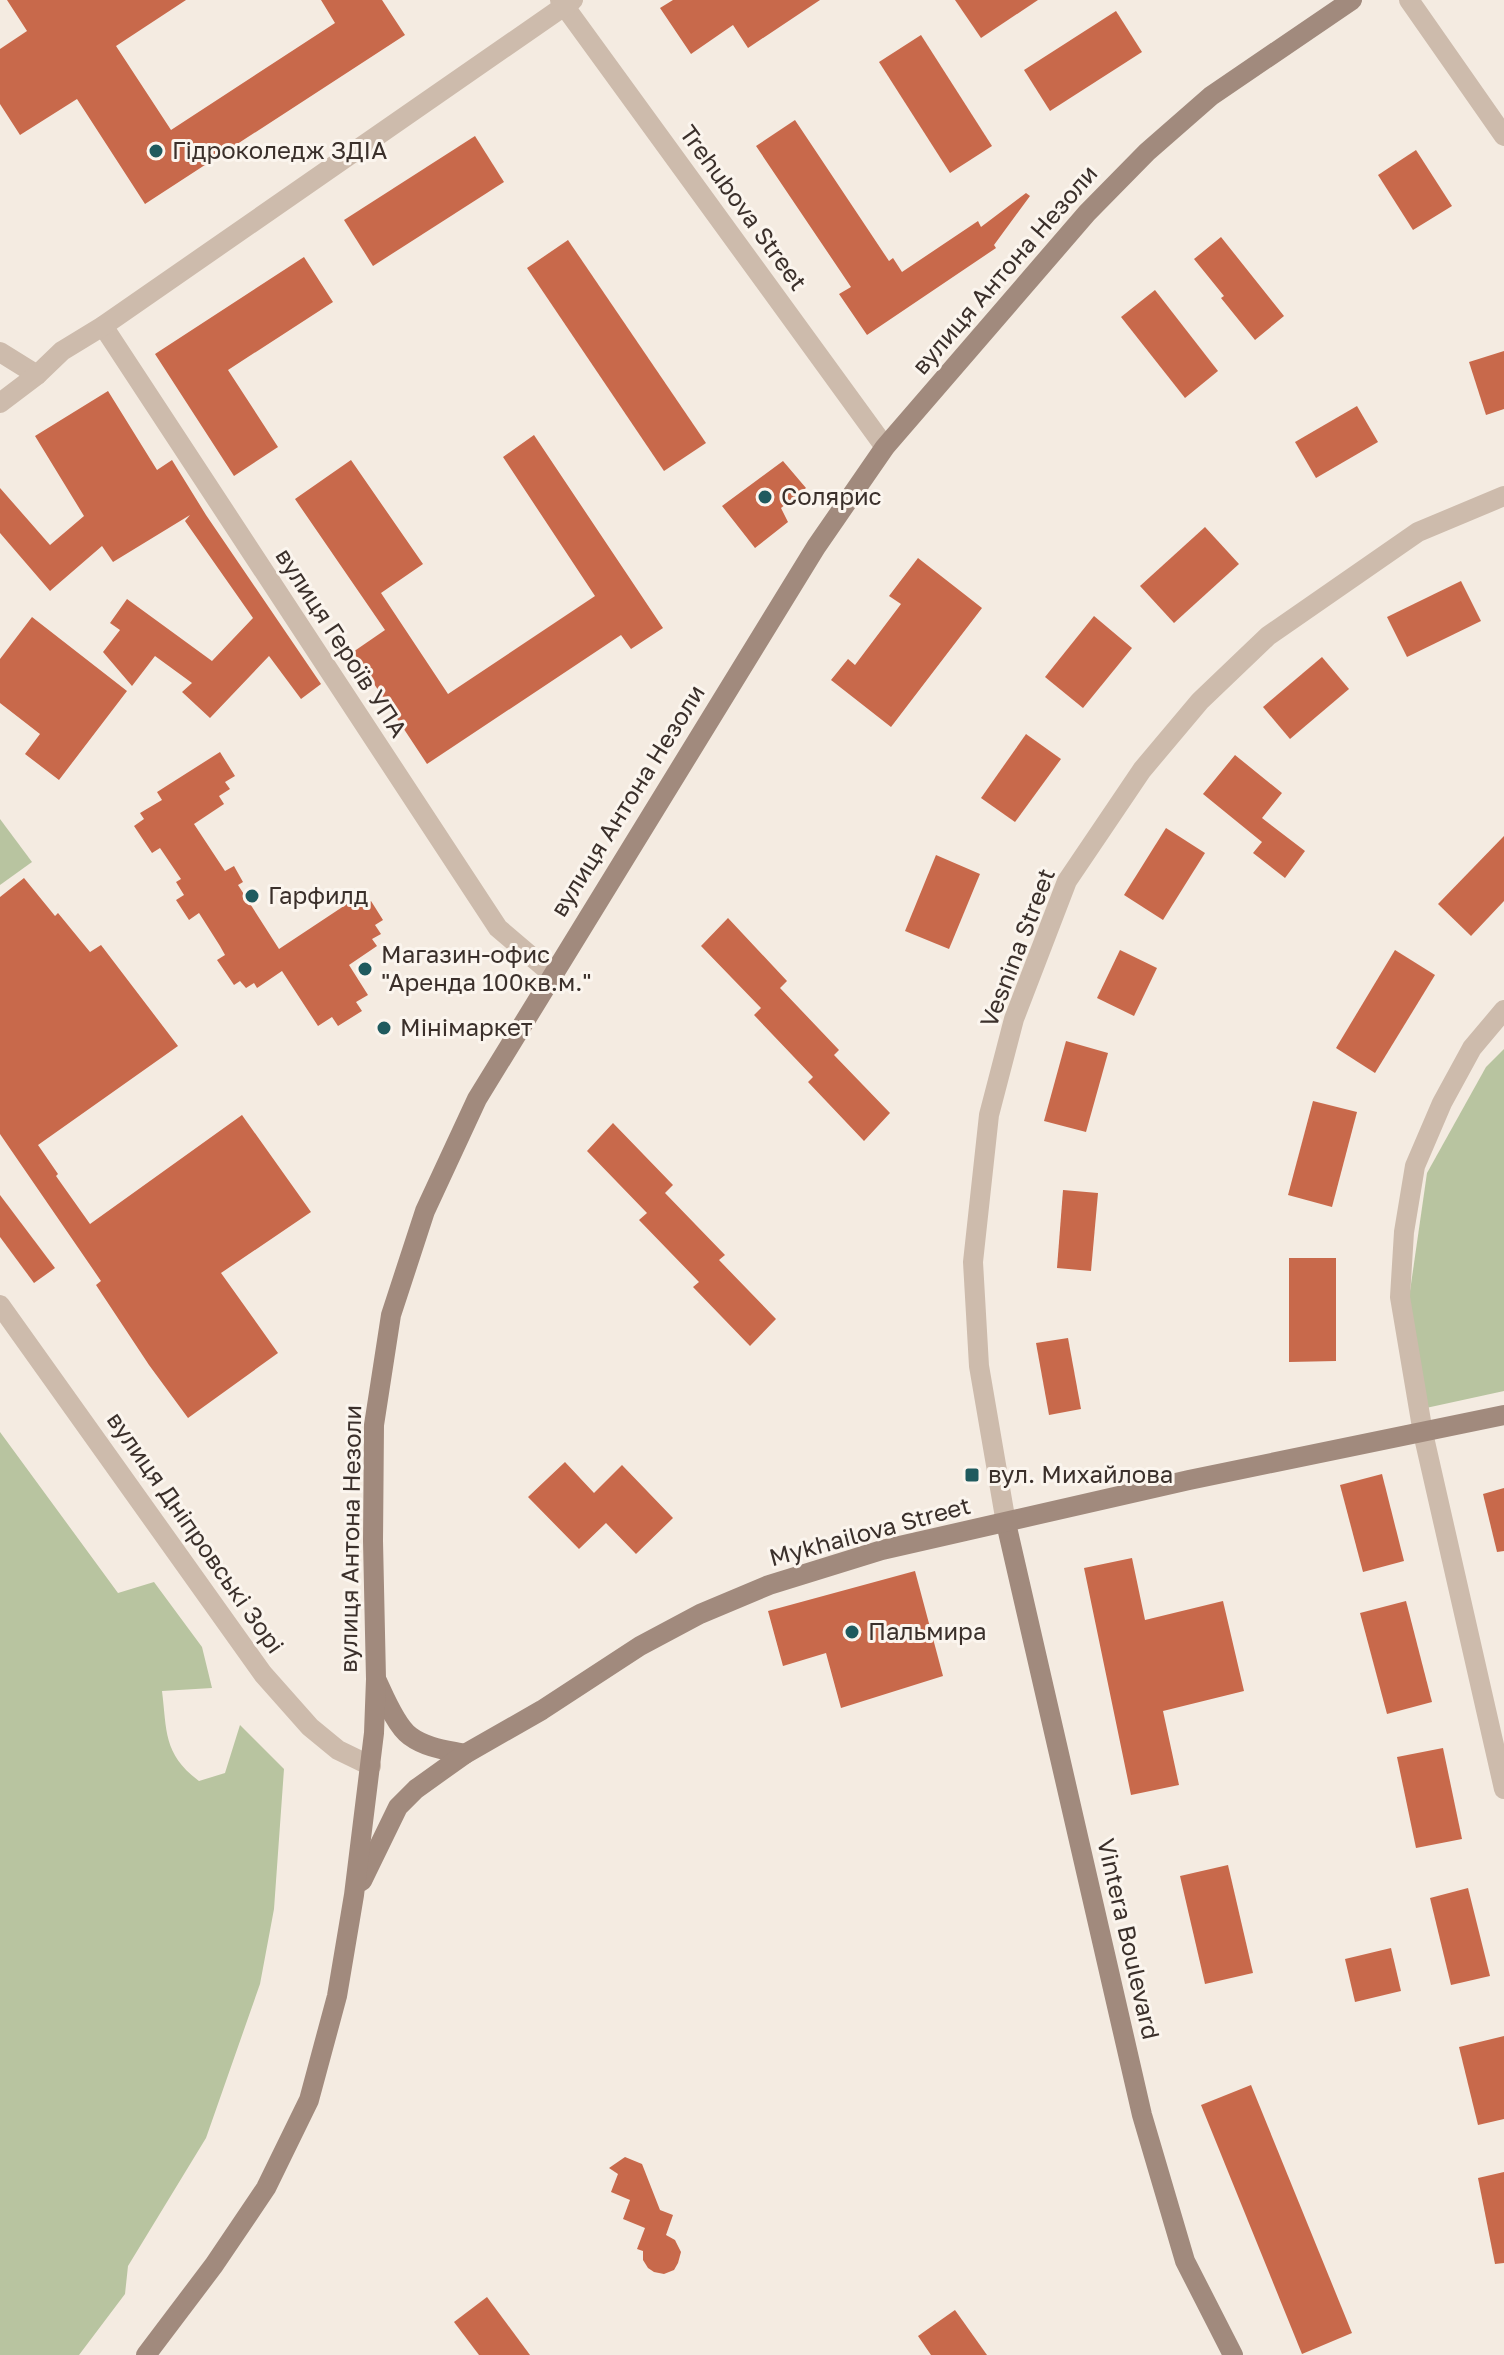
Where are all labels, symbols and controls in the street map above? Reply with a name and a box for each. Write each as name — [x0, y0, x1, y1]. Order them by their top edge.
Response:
street label: Trehubova Street — [675, 119, 814, 295]
place label: Гідроколедж ЗДIА — [172, 135, 387, 164]
marker: Гідроколедж ЗДIА — [147, 142, 165, 160]
street label: вулиця Антона Незоли — [905, 158, 1103, 380]
place label: Солярис — [781, 481, 882, 510]
marker: Солярис — [756, 488, 774, 506]
street label: вулиця Героїв УПА — [270, 542, 414, 742]
street label: вулиця Антона Незоли — [543, 679, 710, 922]
street label: Vesnina Street — [973, 864, 1060, 1031]
place label: Гарфилд — [268, 880, 368, 909]
marker: Гарфилд — [243, 887, 261, 905]
place label: Магазин-офис "Аренда 100кв.м." — [381, 939, 592, 996]
marker: Магазин-офис "Аренда 100кв.м." — [356, 960, 374, 978]
place label: Мінімаркет — [400, 1012, 533, 1041]
marker: Мінімаркет — [375, 1019, 393, 1037]
street label: вулиця Антона Незоли — [333, 1405, 366, 1673]
street label: вулиця Дніпровські Зорі — [102, 1406, 291, 1658]
place label: вул. Михайлова — [988, 1459, 1173, 1488]
marker: вул. Михайлова — [963, 1466, 981, 1484]
street label: Mykhailova Street — [766, 1490, 973, 1571]
place label: Пальмира — [868, 1616, 986, 1645]
marker: Пальмира — [843, 1623, 861, 1641]
street label: Vintera Boulevard — [1092, 1835, 1167, 2042]

